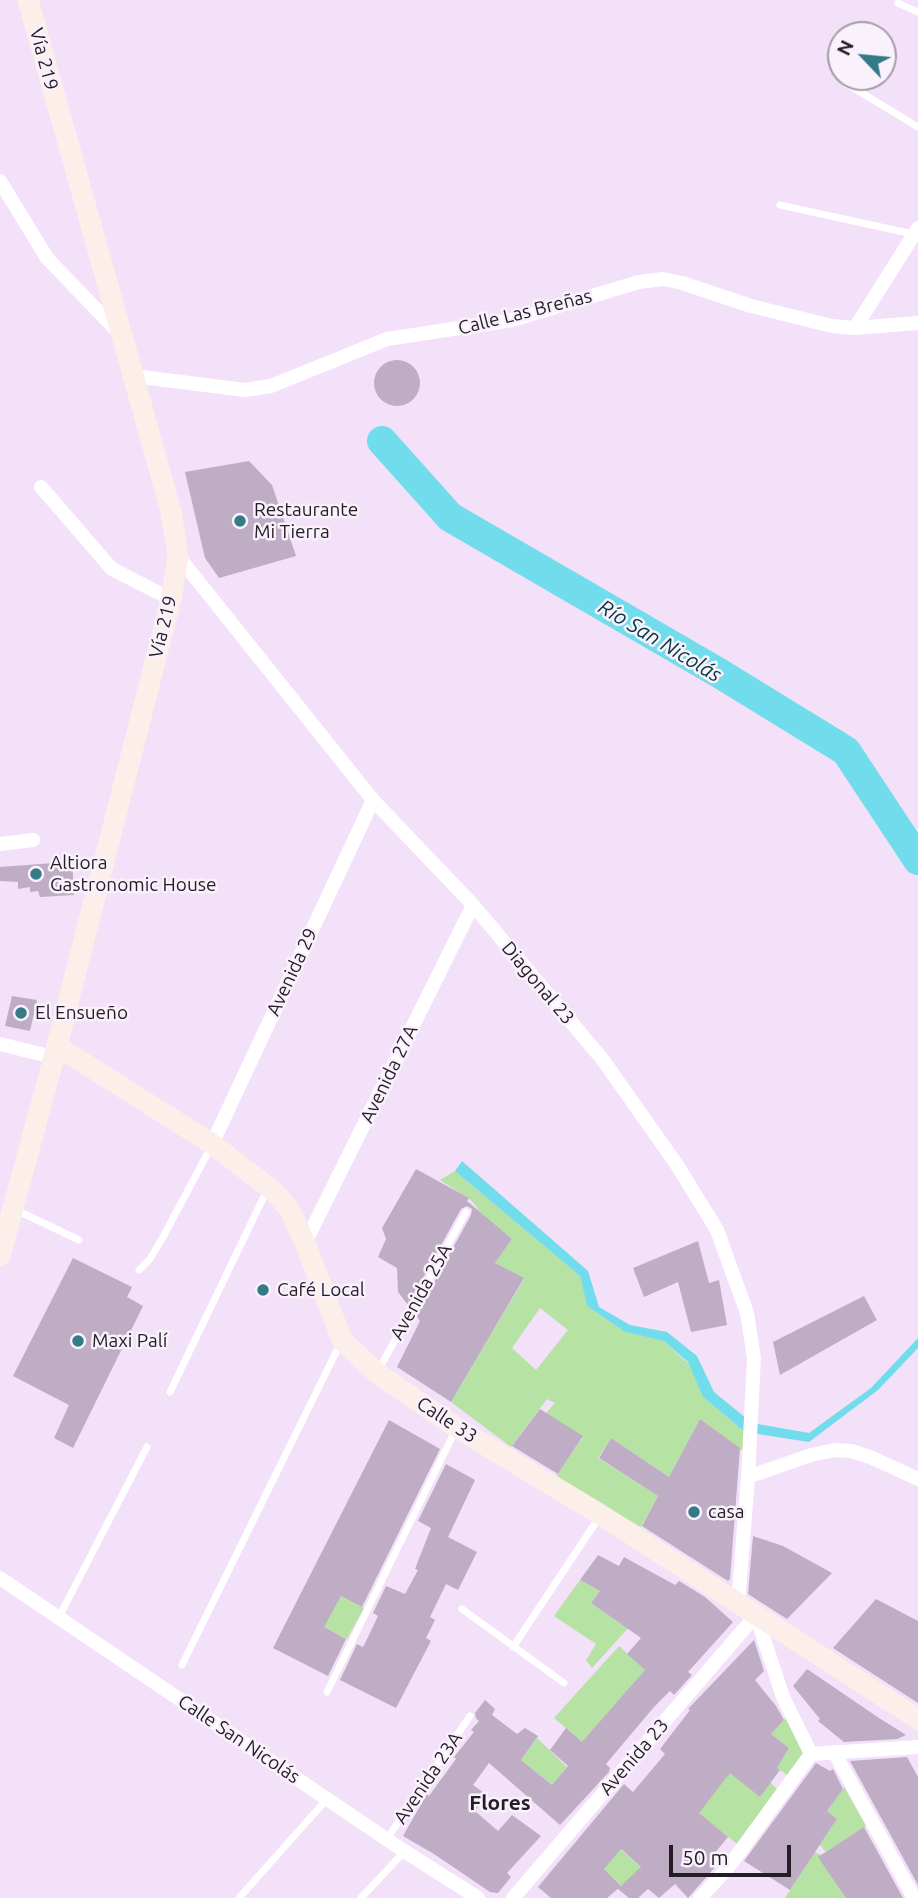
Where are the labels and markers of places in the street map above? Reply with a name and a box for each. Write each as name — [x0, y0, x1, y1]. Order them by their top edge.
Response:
place label: Restaurante Mi Tierra — [254, 499, 358, 543]
marker: Restaurante Mi Tierra — [232, 513, 248, 529]
place label: Altiora Gastronomic House — [50, 852, 216, 896]
marker: Altiora Gastronomic House — [28, 866, 44, 882]
place label: El Ensueño — [35, 1002, 128, 1024]
marker: El Ensueño — [13, 1005, 29, 1021]
place label: Café Local — [277, 1279, 365, 1301]
marker: Café Local — [255, 1282, 271, 1298]
place label: Maxi Palí — [92, 1330, 167, 1352]
marker: Maxi Palí — [70, 1333, 86, 1349]
place label: casa — [708, 1501, 745, 1523]
marker: casa — [686, 1504, 702, 1520]

